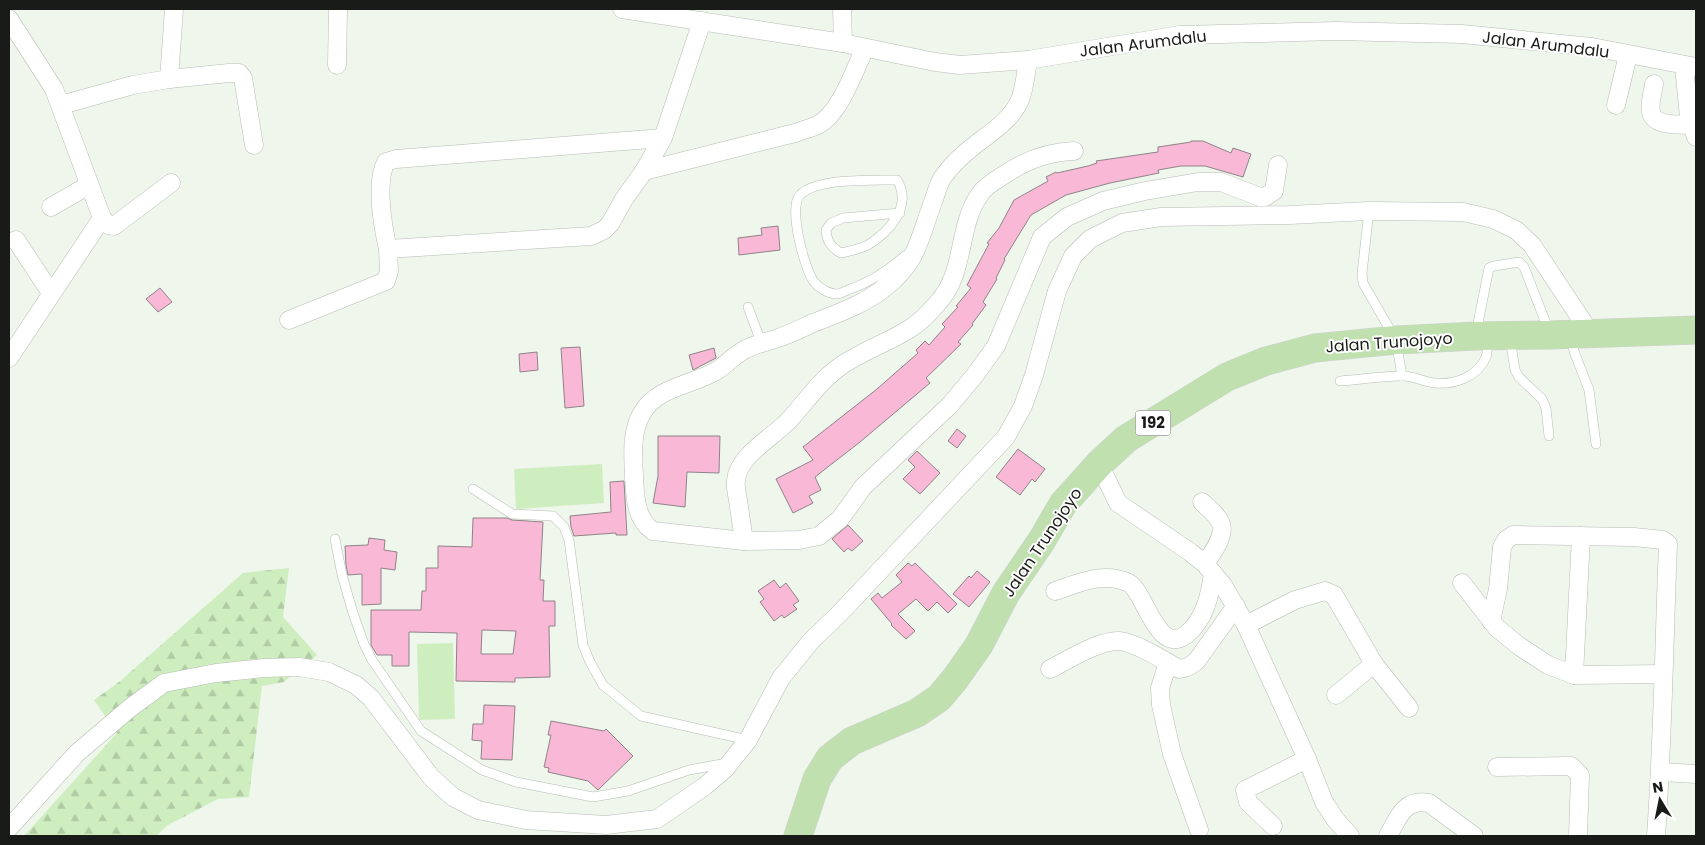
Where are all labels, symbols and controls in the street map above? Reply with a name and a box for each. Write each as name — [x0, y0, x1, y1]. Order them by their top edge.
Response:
street label: Jalan Arumdalu — [1078, 24, 1208, 63]
street label: Jalan Arumdalu — [1481, 25, 1611, 64]
street label: Jalan Trunojoyo — [1325, 327, 1453, 358]
road number: 192 — [1136, 410, 1170, 436]
street label: Jalan Trunojoyo — [997, 483, 1088, 602]
north arrow — [1635, 775, 1685, 825]
text: N — [1651, 776, 1665, 798]

